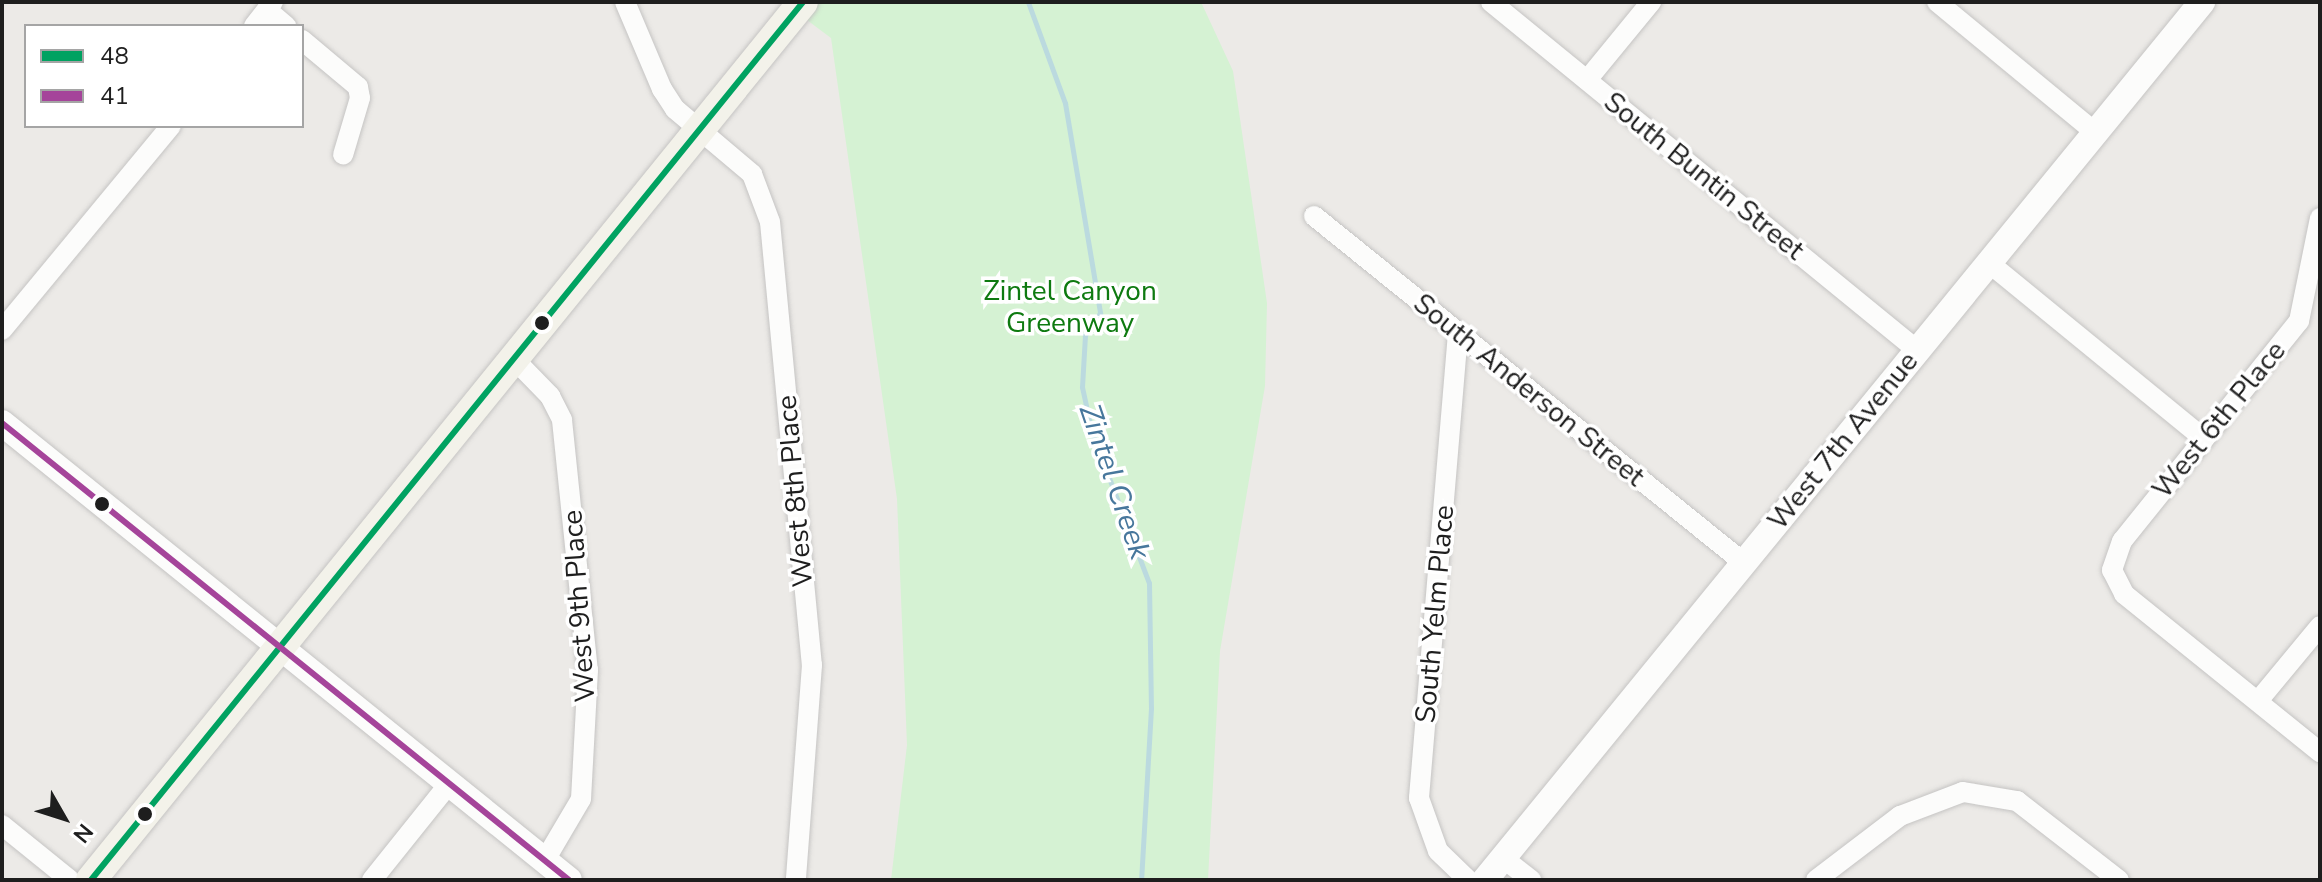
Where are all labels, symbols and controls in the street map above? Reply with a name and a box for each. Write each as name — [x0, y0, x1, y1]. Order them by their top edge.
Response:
legend — [24, 24, 304, 128]
text: 48 — [100, 40, 129, 72]
text: 41 — [100, 80, 129, 112]
street label: South Buntin Street — [1597, 85, 1811, 267]
park label: Zintel Canyon Greenway — [983, 274, 1157, 340]
street label: South Anderson Street — [1407, 287, 1651, 493]
unlabelled marker — [534, 315, 550, 331]
street label: West 6th Place — [2145, 335, 2293, 505]
street label: West 7th Avenue — [1761, 345, 1925, 537]
street label: West 8th Place — [770, 394, 820, 588]
water label: Zintel Creek — [1071, 399, 1157, 565]
unlabelled marker — [94, 496, 110, 512]
street label: South Yelm Place — [1409, 504, 1461, 724]
street label: West 9th Place — [556, 509, 602, 703]
north arrow — [24, 778, 104, 858]
unlabelled marker — [137, 806, 153, 822]
text: N — [66, 817, 99, 849]

